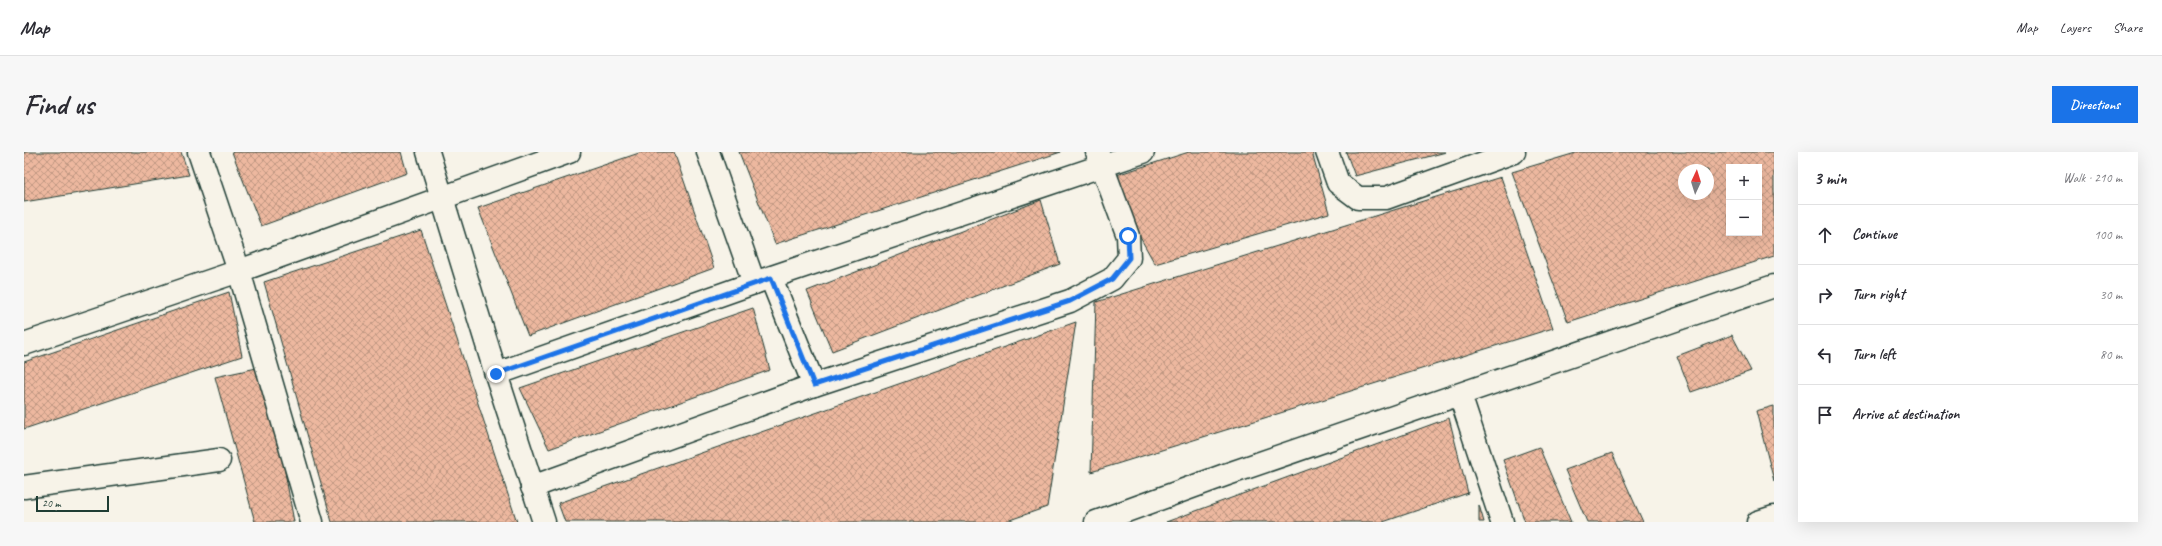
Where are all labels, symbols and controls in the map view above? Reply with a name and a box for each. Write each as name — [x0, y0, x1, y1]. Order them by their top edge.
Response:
text: Map — [20, 16, 50, 40]
text: Map — [2016, 19, 2038, 36]
text: Layers — [2060, 19, 2091, 36]
text: Share — [2113, 19, 2142, 36]
button: Directions — [2052, 86, 2138, 123]
text: Find us — [24, 87, 94, 122]
north arrow — [1678, 164, 1714, 200]
map controls — [1726, 164, 1762, 236]
button: + — [1726, 164, 1762, 200]
text: 3 min — [1814, 168, 1847, 189]
text: Walk · 210 m — [2063, 170, 2122, 186]
button: − — [1726, 200, 1762, 236]
icon: ahead — [1814, 224, 1836, 246]
text: Continue — [1852, 225, 1897, 244]
route start — [1119, 227, 1137, 245]
text: 100 m — [2094, 227, 2122, 243]
icon: right — [1814, 284, 1836, 306]
text: Turn right — [1852, 285, 1905, 304]
text: 30 m — [2100, 287, 2122, 303]
icon: left — [1814, 344, 1836, 366]
text: Turn left — [1852, 345, 1895, 364]
text: 80 m — [2100, 347, 2122, 363]
route end — [487, 365, 505, 383]
icon: arrive — [1814, 404, 1836, 426]
text: Arrive at destination — [1852, 405, 1959, 424]
scale bar — [36, 494, 109, 513]
text: 20 m — [42, 496, 61, 510]

